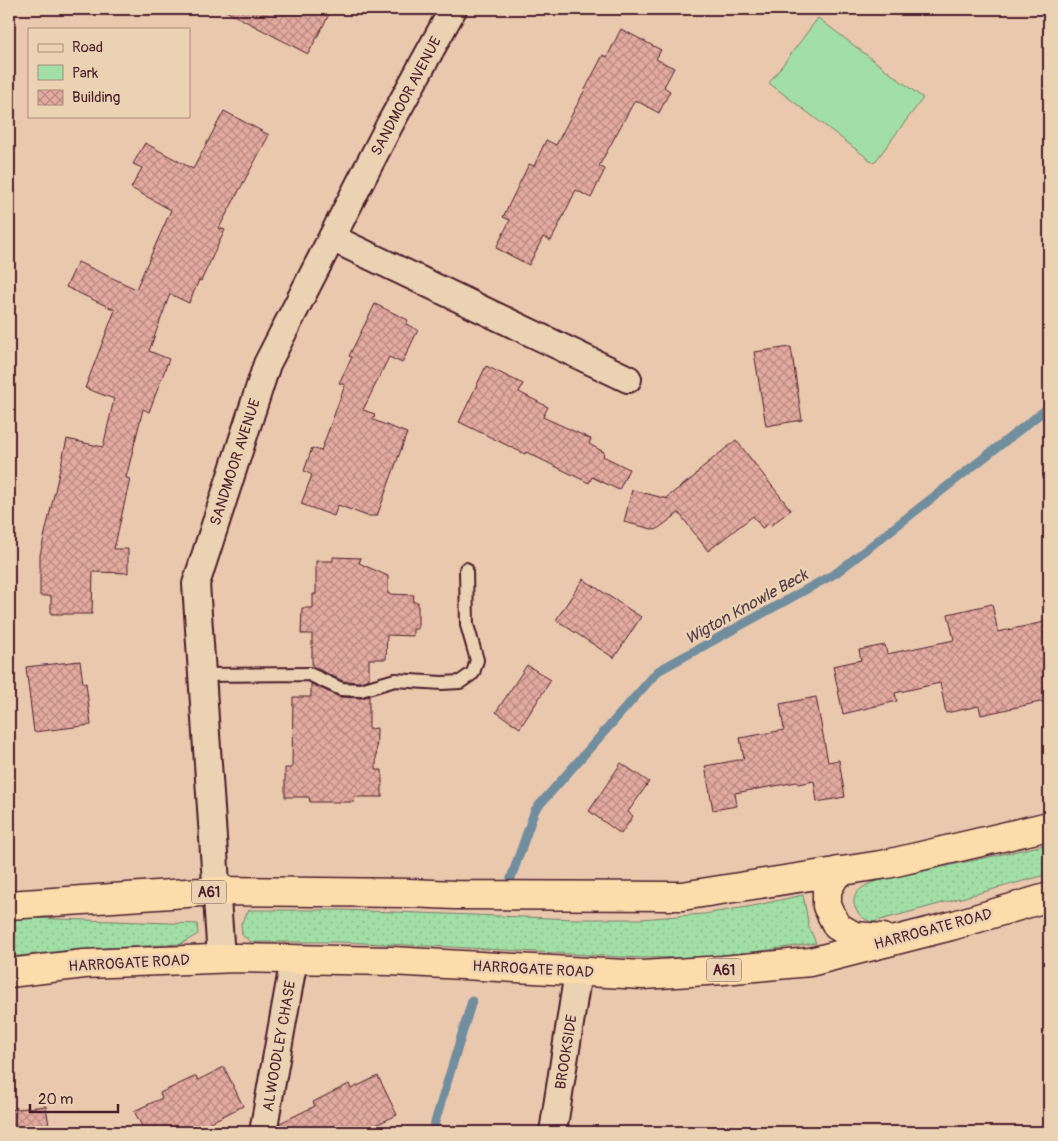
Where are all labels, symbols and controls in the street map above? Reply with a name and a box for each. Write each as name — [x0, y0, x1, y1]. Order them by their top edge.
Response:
legend — [28, 28, 190, 118]
street label: SANDMOOR AVENUE — [367, 33, 446, 159]
text: Road — [72, 38, 103, 57]
text: Park — [72, 64, 99, 83]
text: Building — [72, 88, 120, 107]
street label: SANDMOOR AVENUE — [206, 396, 265, 528]
water label: Wigton Knowle Beck — [682, 564, 812, 649]
road number: A61 — [192, 880, 226, 904]
street label: HARROGATE ROAD — [872, 905, 994, 954]
street label: HARROGATE ROAD — [68, 951, 190, 976]
street label: HARROGATE ROAD — [472, 957, 594, 982]
road number: A61 — [706, 958, 742, 982]
street label: ALWOODLEY CHASE — [259, 979, 300, 1113]
street label: BROOKSIDE — [551, 1013, 582, 1091]
scale bar — [30, 1081, 118, 1113]
text: 20 m — [38, 1090, 73, 1109]

